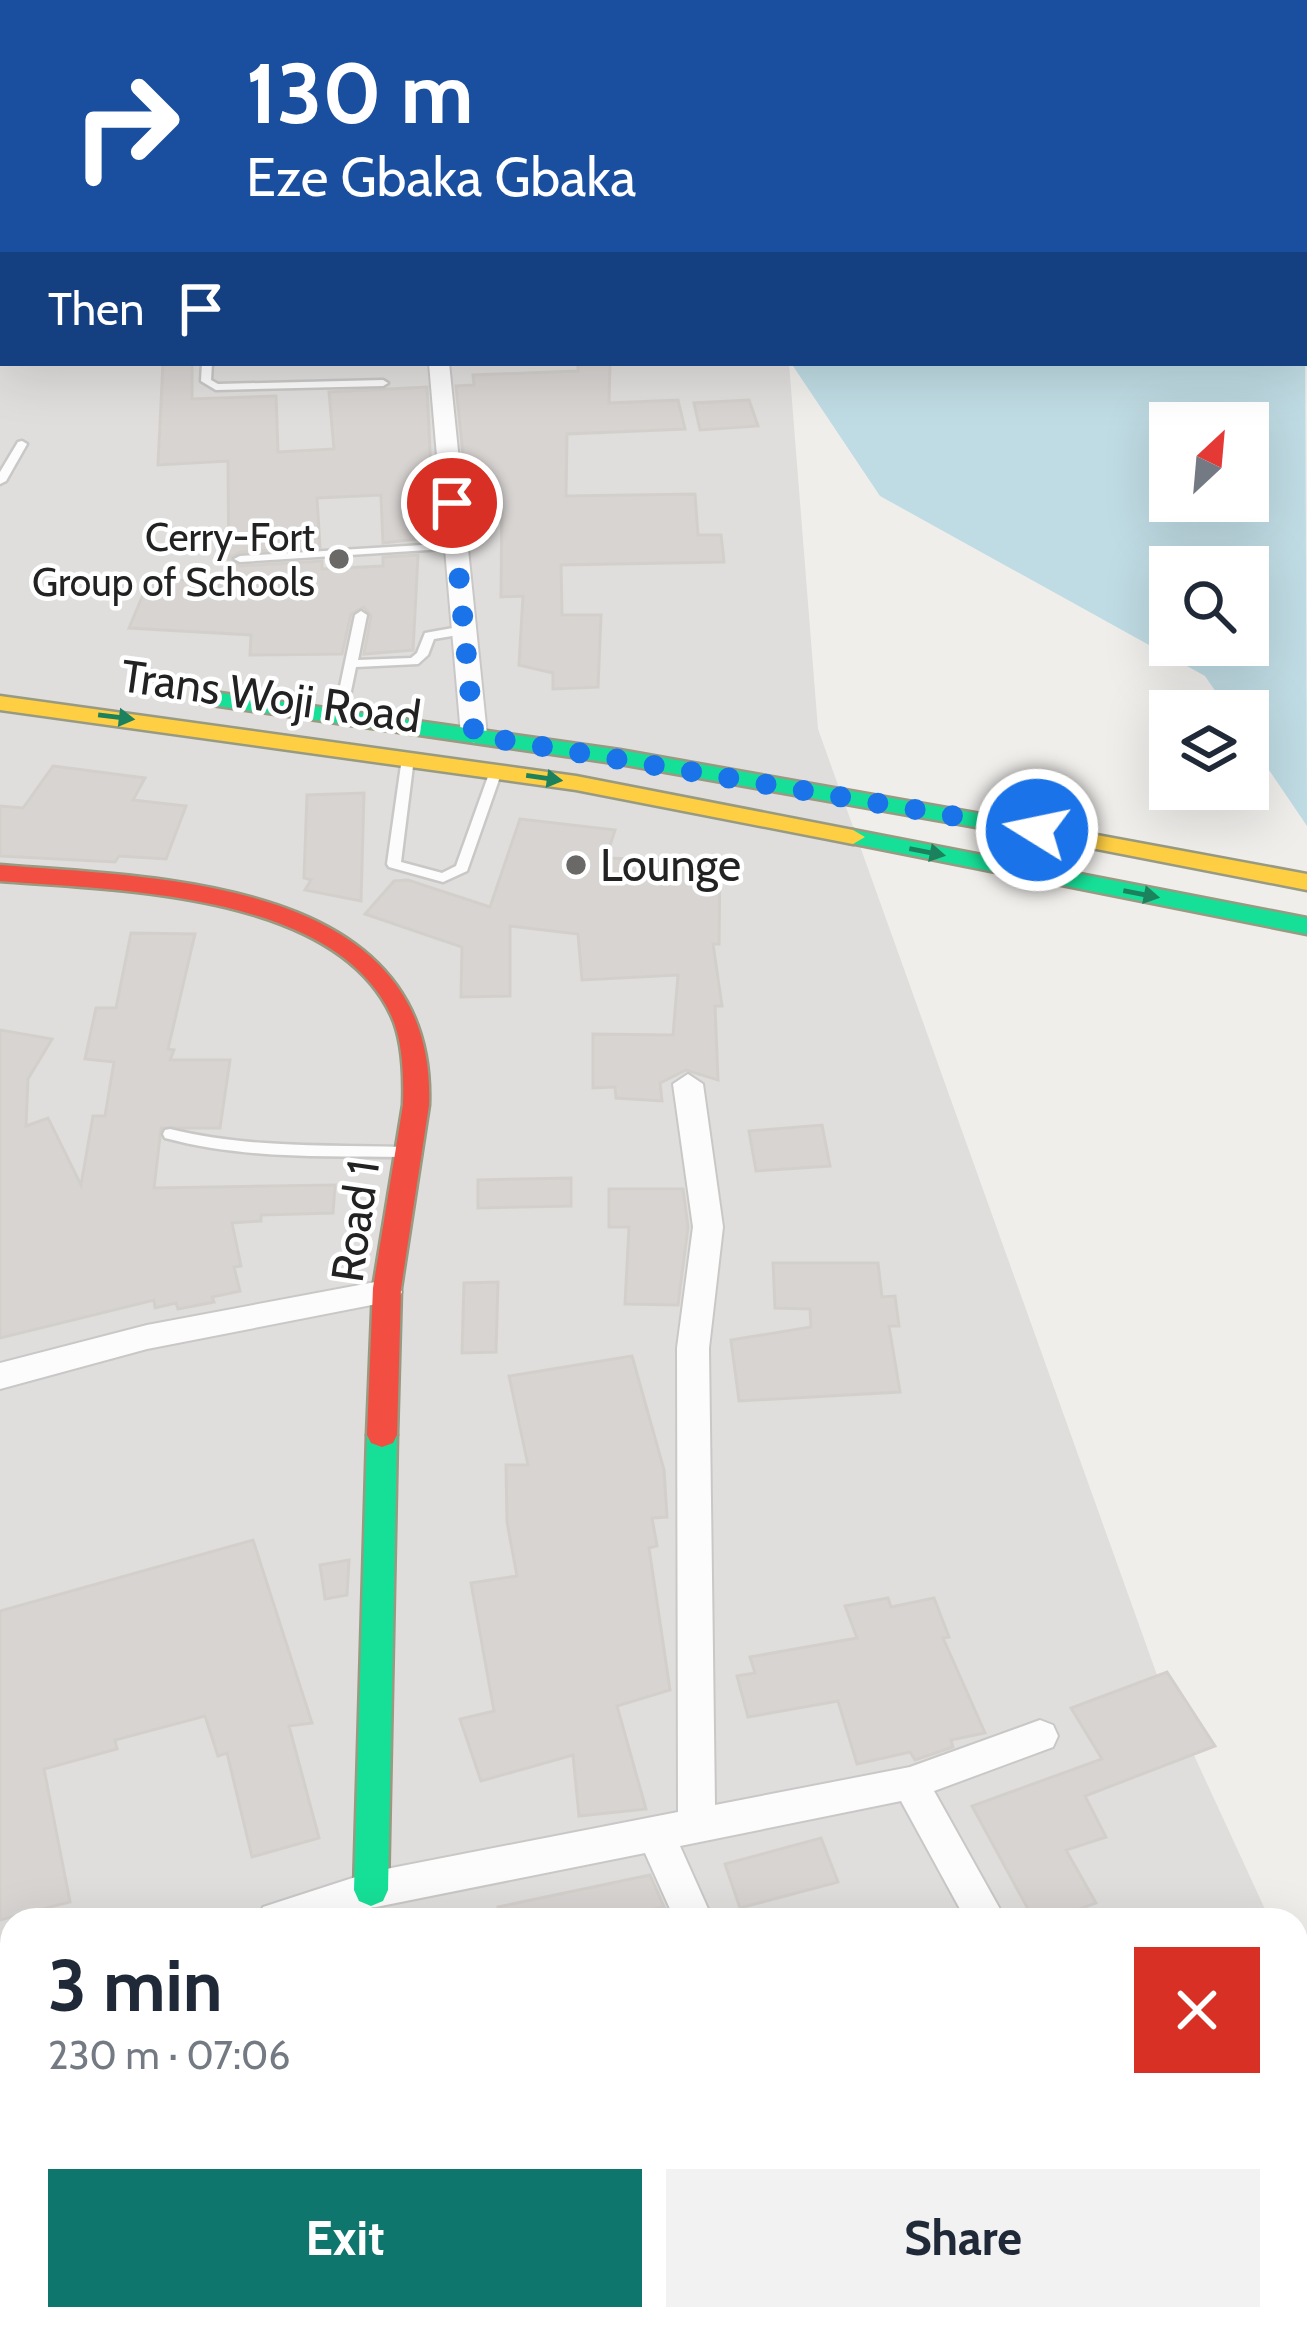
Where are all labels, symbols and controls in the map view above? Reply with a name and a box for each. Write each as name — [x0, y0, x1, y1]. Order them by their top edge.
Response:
text: 130 m — [246, 42, 473, 144]
icon: right — [48, 48, 204, 204]
text: Eze Gbaka Gbaka — [246, 144, 636, 210]
icon: arrive — [168, 276, 234, 342]
text: Then — [48, 282, 144, 336]
north arrow — [1149, 402, 1269, 522]
map controls — [1149, 402, 1269, 810]
pin — [401, 452, 503, 554]
icon: arrive — [419, 470, 485, 536]
place label: Cerry-Fort Group of Schools — [32, 513, 315, 606]
marker: Cerry-Fort Group of Schools — [326, 546, 352, 572]
button: search — [1149, 546, 1269, 666]
street label: Trans Woji Road — [118, 648, 424, 744]
button: layers — [1149, 690, 1269, 810]
one-way arrow — [98, 708, 135, 727]
position arrow — [974, 767, 1100, 893]
one-way arrow — [526, 769, 563, 788]
place label: Lounge — [600, 838, 741, 892]
one-way arrow — [908, 843, 946, 862]
marker: Lounge — [563, 852, 589, 878]
one-way arrow — [1122, 885, 1160, 904]
street label: Road 1 — [320, 1157, 390, 1285]
text: 3 min — [48, 1942, 223, 2029]
button: close — [1134, 1947, 1260, 2073]
text: 230 m · 07:06 — [48, 2031, 290, 2079]
button: Exit — [48, 2169, 642, 2307]
button: Share — [666, 2169, 1260, 2307]

